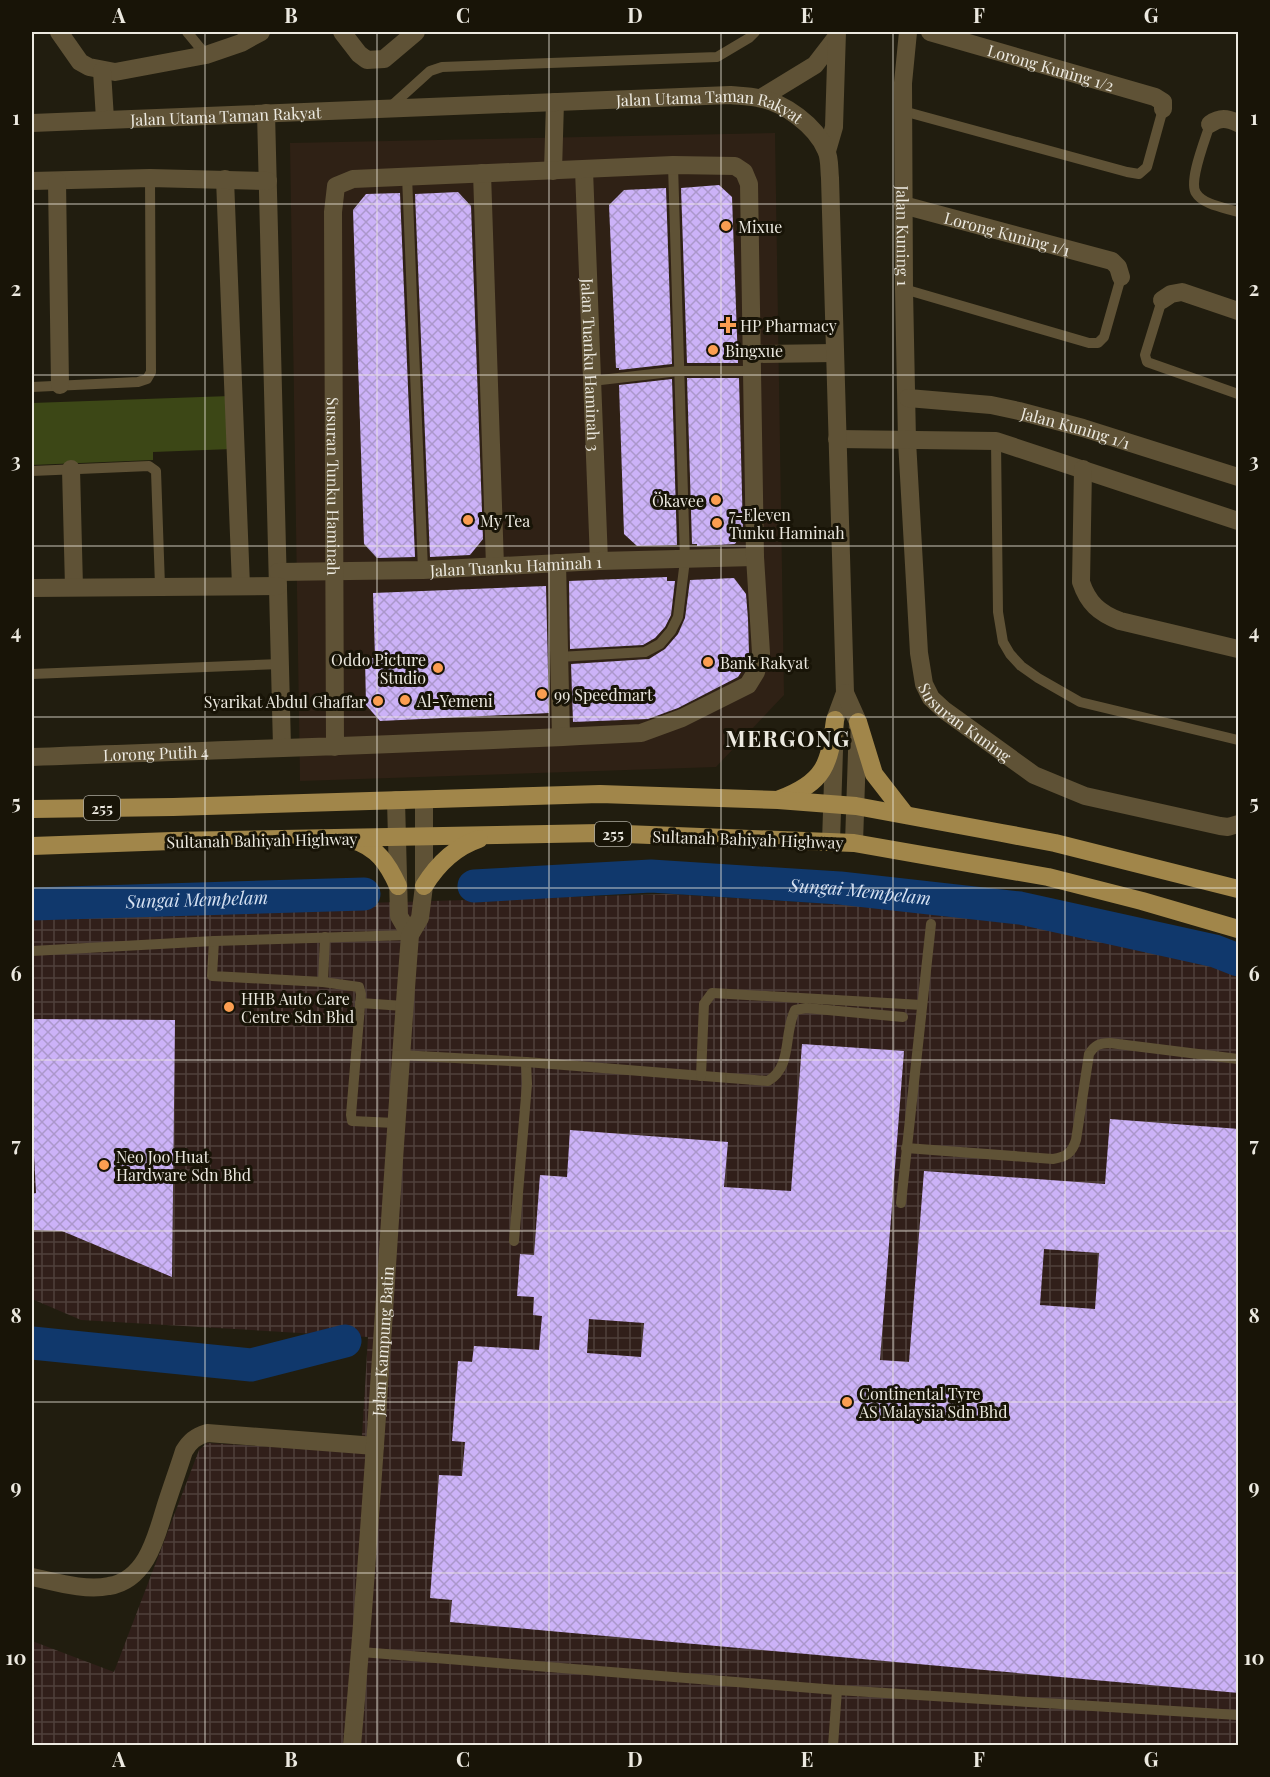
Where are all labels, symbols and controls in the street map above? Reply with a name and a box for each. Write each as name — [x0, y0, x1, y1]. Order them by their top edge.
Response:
text: A — [111, 1, 126, 28]
text: B — [284, 1, 298, 28]
text: C — [456, 1, 470, 28]
text: D — [627, 1, 643, 28]
text: E — [801, 1, 813, 28]
text: F — [973, 1, 985, 28]
text: G — [1144, 1, 1159, 28]
street label: Lorong Kuning 1/2 — [985, 39, 1117, 95]
street label: Jalan Utama Taman Rakyat — [614, 84, 808, 128]
street label: Jalan Utama Taman Rakyat — [129, 101, 322, 130]
text: 1 — [12, 103, 20, 130]
text: 1 — [1250, 103, 1258, 130]
street label: Jalan Kuning 1 — [893, 184, 914, 286]
street label: Lorong Kuning 1/1 — [942, 206, 1073, 260]
place label: Mixue — [738, 216, 782, 237]
marker: Mixue — [719, 219, 733, 233]
text: 2 — [11, 274, 21, 301]
text: 2 — [1249, 274, 1259, 301]
street label: Jalan Tuanku Haminah 3 — [578, 277, 605, 452]
place label: HP Pharmacy — [740, 315, 837, 336]
marker: HP Pharmacy — [721, 318, 735, 332]
place label: Bingxue — [725, 340, 783, 361]
marker: Bingxue — [706, 343, 720, 357]
street label: Susuran Tunku Haminah — [323, 397, 345, 576]
street label: Jalan Kuning 1/1 — [1018, 401, 1133, 453]
text: 3 — [11, 446, 21, 473]
text: 3 — [1249, 446, 1259, 473]
place label: Ökavee — [652, 490, 704, 511]
marker: Ökavee — [709, 493, 723, 507]
place label: 7-Eleven Tunku Haminah — [729, 504, 845, 543]
place label: My Tea — [480, 510, 530, 531]
marker: My Tea — [461, 513, 475, 527]
marker: 7-Eleven Tunku Haminah — [710, 516, 724, 530]
street label: Jalan Tuanku Haminah 1 — [428, 550, 602, 580]
text: 4 — [11, 617, 21, 644]
text: 4 — [1249, 617, 1259, 644]
place label: Oddo Picture Studio — [331, 649, 426, 688]
place label: Bank Rakyat — [720, 652, 809, 673]
marker: Bank Rakyat — [701, 655, 715, 669]
marker: Oddo Picture Studio — [431, 661, 445, 675]
street label: Susuran Kuning — [914, 679, 1016, 766]
place label: 99 Speedmart — [554, 684, 653, 705]
marker: 99 Speedmart — [535, 687, 549, 701]
place label: Al-Yemeni — [416, 690, 493, 711]
place label: Syarikat Abdul Ghaffar — [204, 691, 366, 712]
marker: Al-Yemeni — [398, 693, 412, 707]
marker: Syarikat Abdul Ghaffar — [371, 694, 385, 708]
district label: MERGONG — [725, 723, 851, 753]
street label: Lorong Putih 4 — [103, 740, 209, 765]
text: 5 — [11, 788, 21, 815]
text: 5 — [1249, 788, 1259, 815]
road number: 255 — [84, 796, 120, 820]
road number: 255 — [595, 822, 631, 846]
street label: Sultanah Bahiyah Highway — [652, 825, 844, 853]
street label: Sultanah Bahiyah Highway — [166, 828, 358, 852]
water label: Sungai Mempelam — [788, 873, 932, 910]
water label: Sungai Mempelam — [124, 885, 268, 913]
text: 6 — [10, 959, 22, 986]
text: 6 — [1248, 959, 1260, 986]
place label: HHB Auto Care Centre Sdn Bhd — [241, 988, 354, 1027]
marker: HHB Auto Care Centre Sdn Bhd — [222, 1000, 236, 1014]
text: 7 — [11, 1130, 21, 1157]
text: 7 — [1249, 1130, 1259, 1157]
place label: Neo Joo Huat Hardware Sdn Bhd — [116, 1146, 251, 1185]
marker: Neo Joo Huat Hardware Sdn Bhd — [97, 1158, 111, 1172]
street label: Jalan Kampung Batin — [367, 1265, 397, 1418]
text: 8 — [10, 1301, 22, 1328]
text: 8 — [1248, 1301, 1260, 1328]
place label: Continental Tyre AS Malaysia Sdn Bhd — [858, 1383, 1008, 1422]
marker: Continental Tyre AS Malaysia Sdn Bhd — [840, 1395, 854, 1409]
text: 9 — [10, 1472, 22, 1499]
text: 9 — [1248, 1472, 1260, 1499]
text: 10 — [6, 1643, 26, 1670]
text: 10 — [1244, 1643, 1264, 1670]
text: A — [111, 1745, 126, 1772]
text: B — [284, 1745, 298, 1772]
text: C — [456, 1745, 470, 1772]
text: D — [627, 1745, 643, 1772]
text: E — [801, 1745, 813, 1772]
text: F — [973, 1745, 985, 1772]
text: G — [1144, 1745, 1159, 1772]

